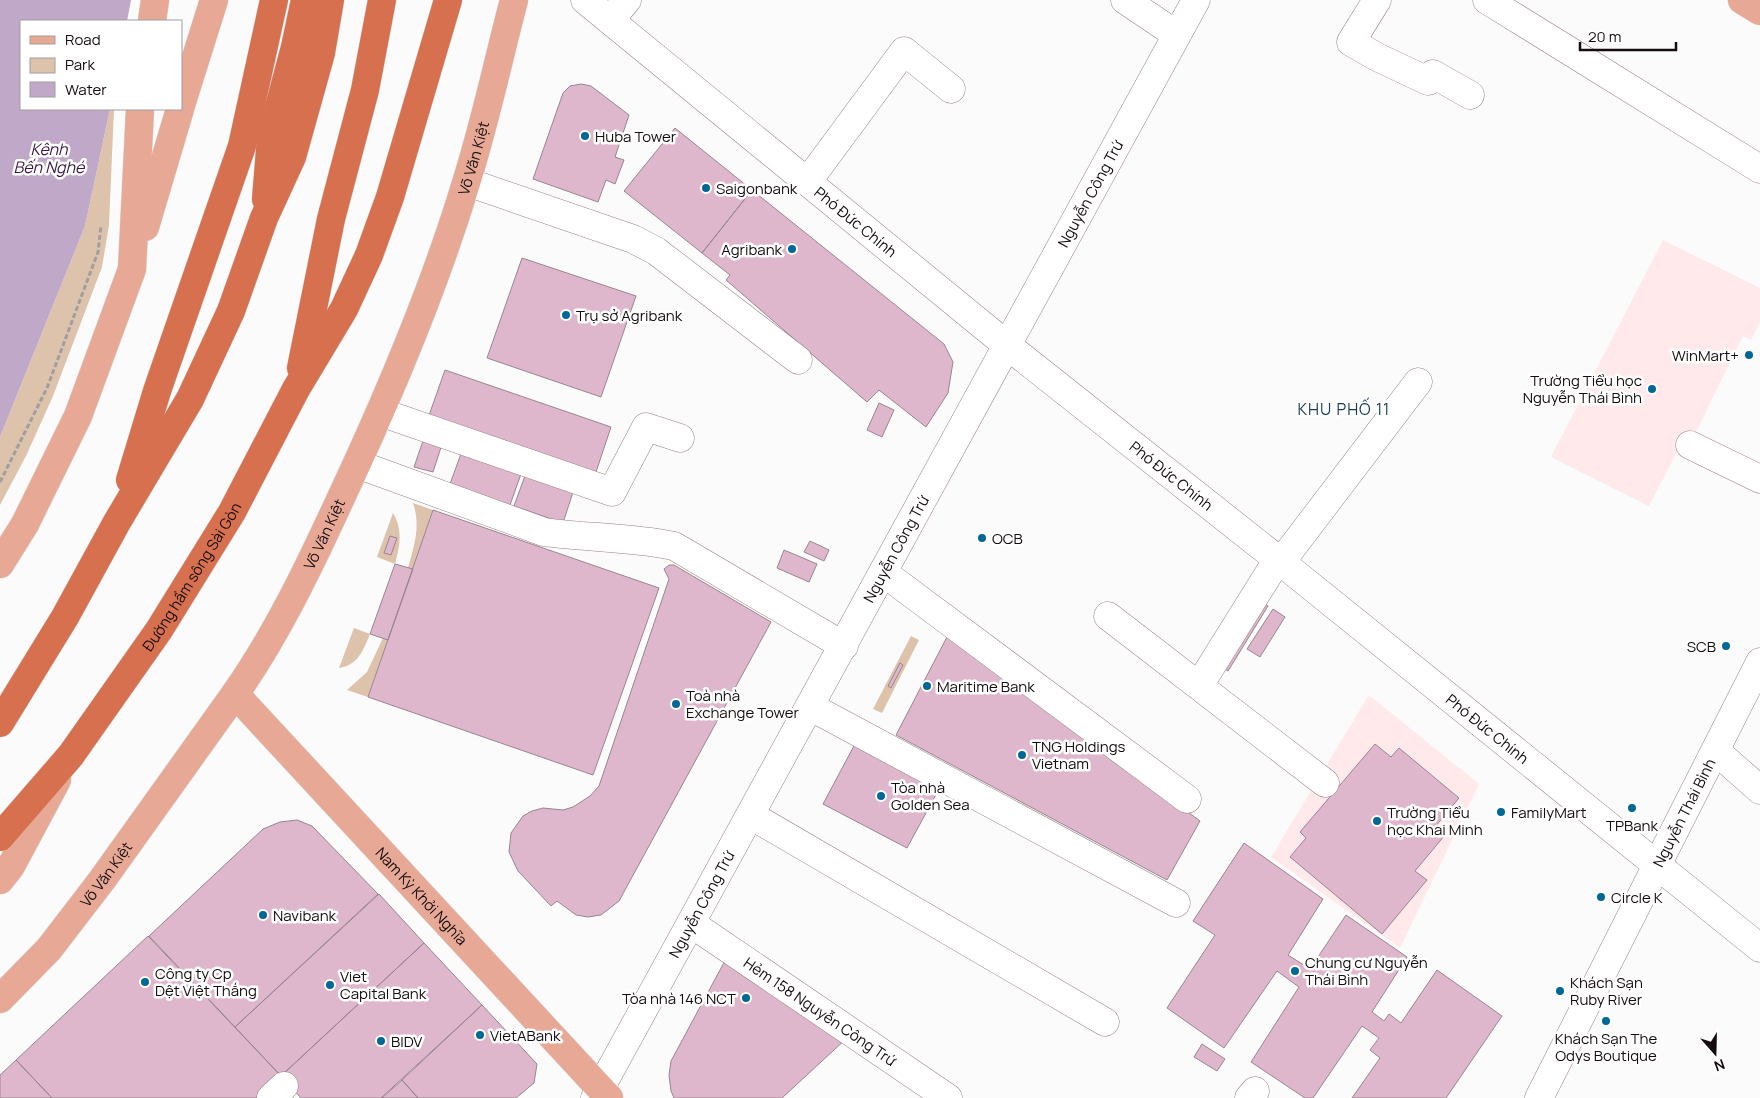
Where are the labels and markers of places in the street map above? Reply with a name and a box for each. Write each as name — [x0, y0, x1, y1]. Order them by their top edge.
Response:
place label: Huba Tower — [595, 126, 677, 147]
marker: Huba Tower — [579, 130, 591, 142]
place label: Saigonbank — [716, 178, 798, 199]
marker: Saigonbank — [700, 182, 712, 194]
place label: Agribank — [721, 239, 783, 260]
marker: Agribank — [786, 243, 798, 255]
place label: Trụ sở Agribank — [576, 305, 683, 326]
marker: Trụ sở Agribank — [560, 309, 572, 321]
place label: WinMart+ — [1672, 345, 1739, 366]
marker: WinMart+ — [1743, 349, 1755, 361]
place label: Trường Tiểu học Nguyễn Thái Bình — [1523, 370, 1642, 408]
marker: Trường Tiểu học Nguyễn Thái Bình — [1646, 383, 1658, 395]
place label: OCB — [992, 528, 1023, 549]
marker: OCB — [976, 532, 988, 544]
place label: SCB — [1687, 636, 1716, 657]
marker: SCB — [1720, 640, 1732, 652]
place label: Maritime Bank — [937, 676, 1035, 697]
marker: Maritime Bank — [921, 680, 933, 692]
place label: Toà nhà Exchange Tower — [686, 685, 800, 723]
marker: Toà nhà Exchange Tower — [670, 698, 682, 710]
place label: TNG Holdings Vietnam — [1032, 736, 1126, 774]
marker: TNG Holdings Vietnam — [1016, 749, 1028, 761]
place label: Tòa nhà Golden Sea — [891, 777, 970, 815]
marker: Tòa nhà Golden Sea — [875, 790, 887, 802]
place label: Trường Tiểu học Khai Minh — [1387, 802, 1483, 840]
place label: FamilyMart — [1511, 802, 1587, 823]
marker: TPBank — [1626, 802, 1638, 814]
marker: FamilyMart — [1495, 806, 1507, 818]
marker: Trường Tiểu học Khai Minh — [1371, 815, 1383, 827]
place label: TPBank — [1606, 815, 1658, 836]
place label: Circle K — [1611, 887, 1663, 908]
marker: Circle K — [1595, 891, 1607, 903]
place label: Navibank — [273, 905, 337, 926]
marker: Navibank — [257, 909, 269, 921]
place label: Chung cư Nguyễn Thái Bình — [1305, 952, 1428, 990]
place label: Công ty Cp Dệt Việt Thắng — [155, 963, 257, 1001]
marker: Chung cư Nguyễn Thái Bình — [1289, 965, 1301, 977]
place label: Viet Capital Bank — [340, 966, 427, 1004]
place label: Khách Sạn Ruby River — [1570, 972, 1643, 1010]
marker: Công ty Cp Dệt Việt Thắng — [139, 976, 151, 988]
marker: Viet Capital Bank — [324, 979, 336, 991]
marker: Khách Sạn Ruby River — [1554, 985, 1566, 997]
place label: Tòa nhà 146 NCT — [622, 988, 736, 1009]
marker: Tòa nhà 146 NCT — [740, 992, 752, 1004]
marker: Khách Sạn The Odys Boutique — [1600, 1015, 1612, 1027]
place label: VietABank — [490, 1025, 561, 1046]
place label: Khách Sạn The Odys Boutique — [1555, 1028, 1657, 1066]
marker: VietABank — [474, 1029, 486, 1041]
place label: BIDV — [391, 1031, 422, 1052]
marker: BIDV — [375, 1035, 387, 1047]

